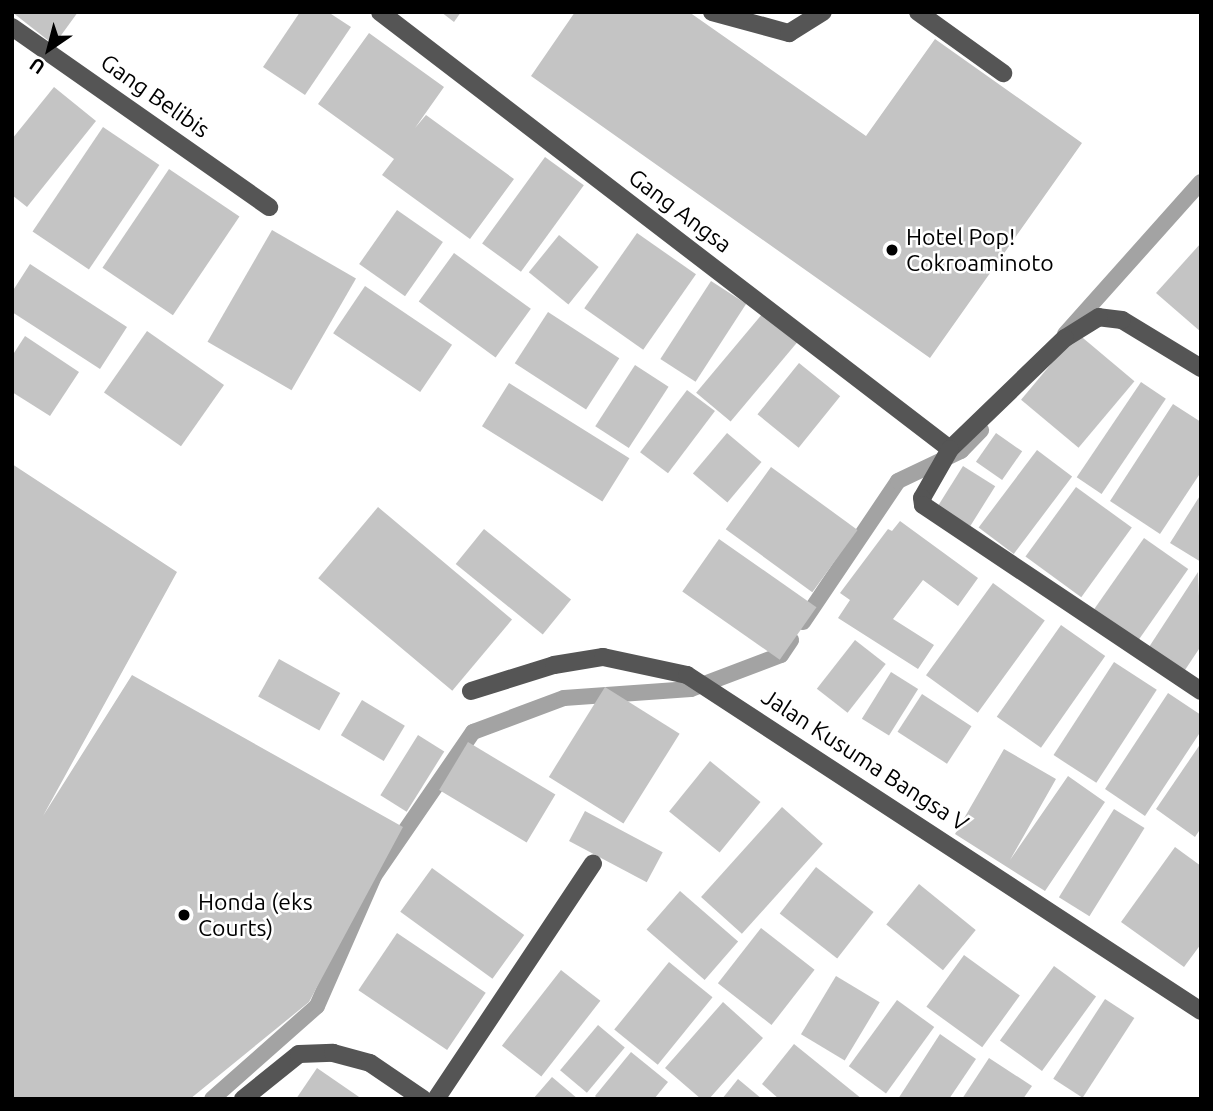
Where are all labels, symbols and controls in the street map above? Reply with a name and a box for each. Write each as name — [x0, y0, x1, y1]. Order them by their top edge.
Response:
north arrow — [14, 14, 84, 84]
street label: Gang Belibis — [95, 48, 215, 144]
text: U — [25, 53, 49, 79]
street label: Gang Angsa — [623, 163, 737, 259]
place label: Hotel Pop! Cokroaminoto — [906, 223, 1054, 277]
marker: Hotel Pop! Cokroaminoto — [884, 242, 900, 258]
street label: Jalan Kusuma Bangsa V — [756, 683, 974, 837]
place label: Honda (eks Courts) — [198, 888, 313, 942]
marker: Honda (eks Courts) — [176, 907, 192, 923]

